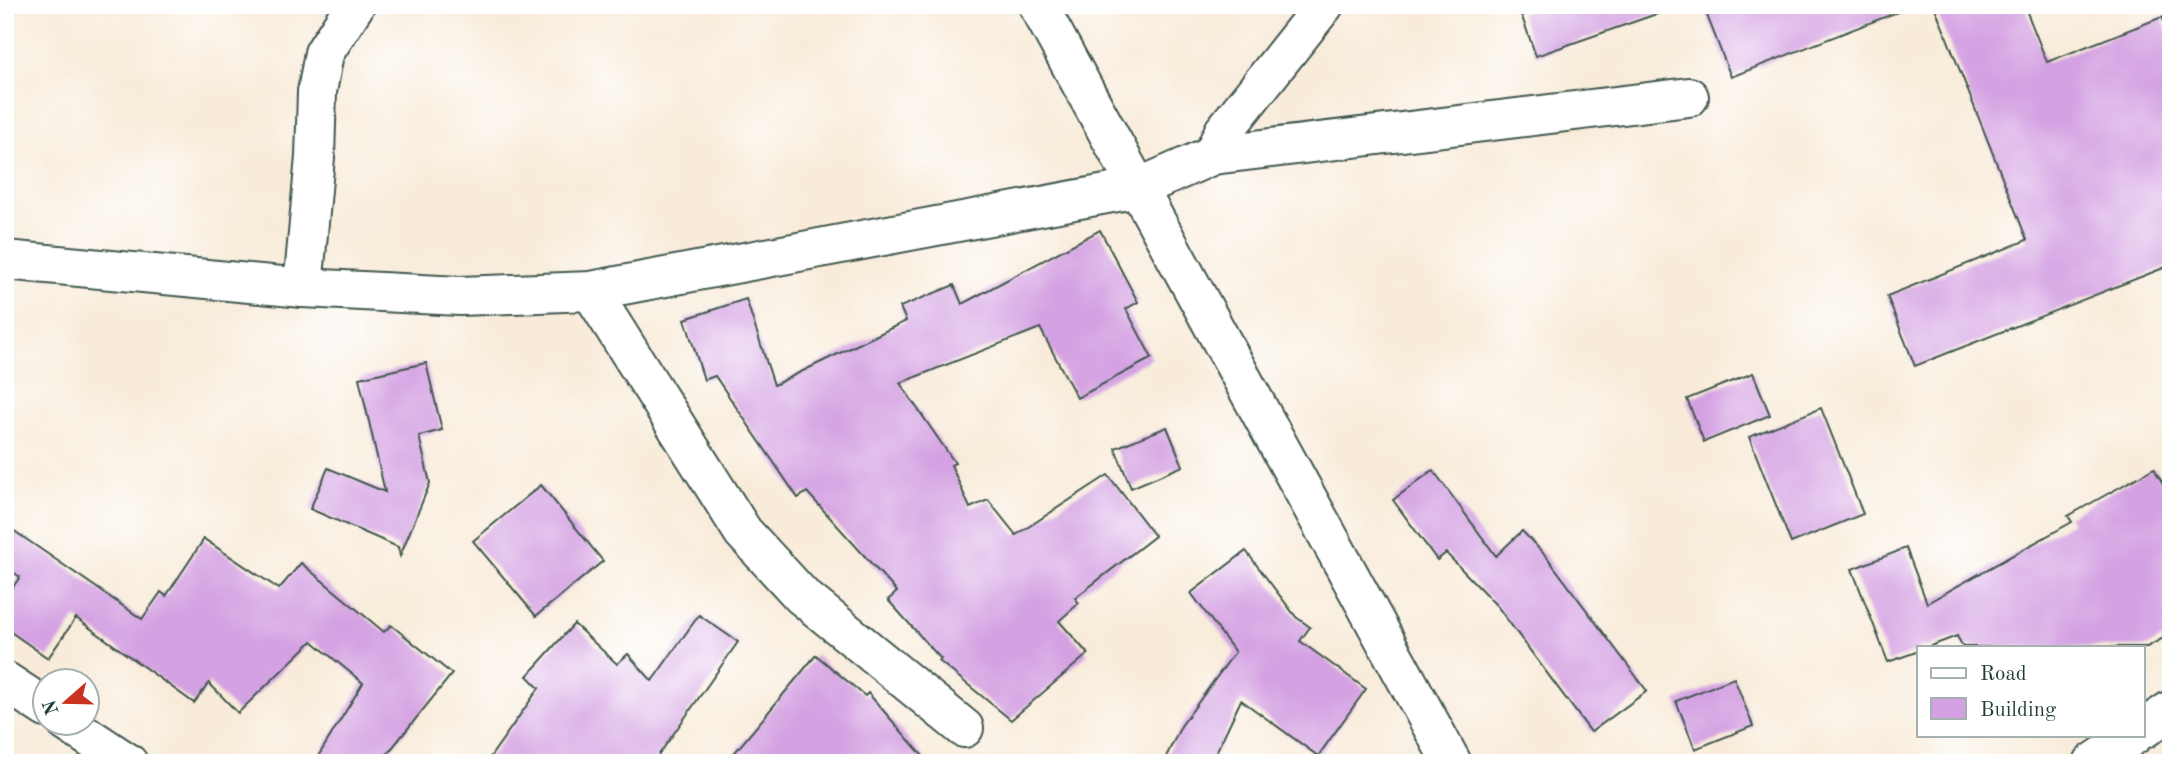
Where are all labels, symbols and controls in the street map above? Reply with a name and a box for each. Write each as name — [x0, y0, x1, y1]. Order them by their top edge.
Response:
legend — [1917, 646, 2144, 736]
text: Road — [1980, 664, 2027, 685]
north arrow — [32, 666, 102, 736]
text: N — [41, 696, 64, 717]
text: Building — [1980, 700, 2057, 721]

